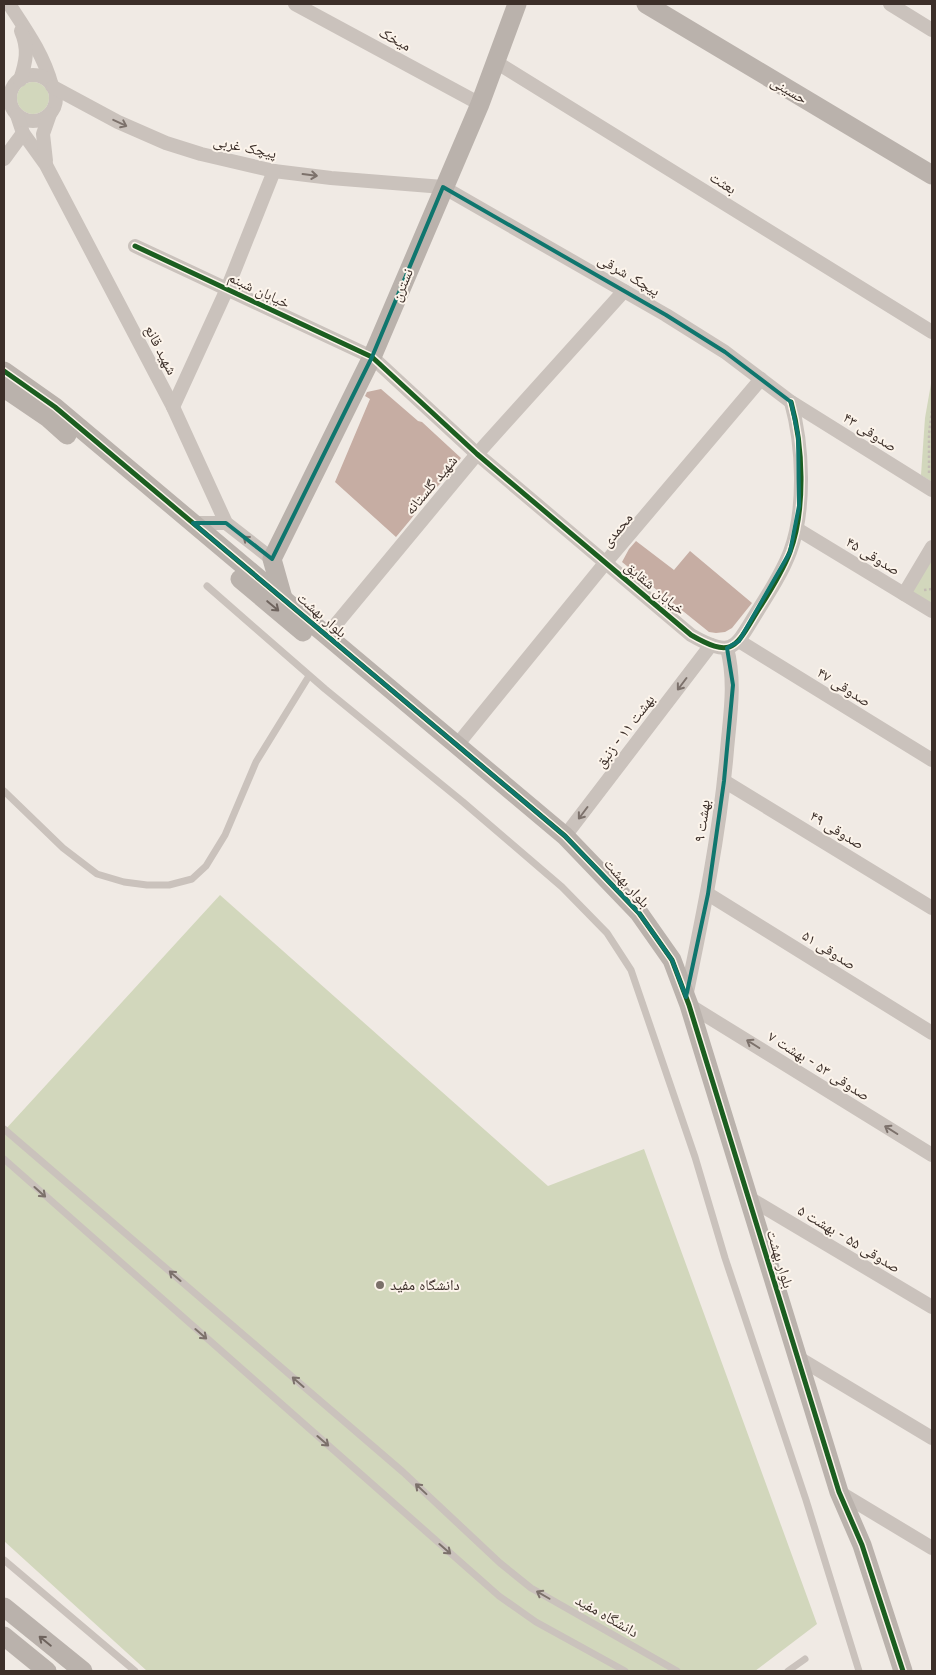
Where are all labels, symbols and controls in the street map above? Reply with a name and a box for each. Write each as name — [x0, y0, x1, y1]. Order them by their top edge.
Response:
street label: میخک — [376, 23, 414, 55]
street label: حسینی — [767, 72, 811, 109]
one-way arrow — [112, 118, 127, 128]
street label: پیچک غربی — [212, 132, 278, 163]
street label: بعثت — [706, 168, 740, 198]
one-way arrow — [301, 171, 317, 181]
street label: پیچک شرقی — [594, 250, 663, 301]
street label: نسترن — [387, 266, 418, 305]
street label: خیابان شبنم — [225, 268, 293, 313]
street label: شهید قانع — [140, 322, 181, 378]
street label: صدوقی ۴۳ — [839, 408, 900, 456]
street label: شهید گلستانه — [401, 452, 461, 518]
street label: محمدی — [597, 509, 637, 552]
street label: صدوقی ۴۵ — [842, 533, 903, 580]
one-way arrow — [243, 535, 256, 546]
street label: خیابان شقایق — [620, 557, 689, 620]
street label: بلوار بهشت — [293, 588, 351, 642]
one-way arrow — [266, 601, 279, 612]
street label: صدوقی ۴۷ — [813, 663, 874, 711]
one-way arrow — [676, 677, 687, 690]
street label: بهشت ۱۱ - زنبق — [592, 691, 659, 772]
street label: بهشت ۹ — [690, 799, 714, 843]
one-way arrow — [578, 806, 588, 820]
street label: صدوقی ۴۹ — [806, 807, 867, 854]
street label: بلوار بهشت — [600, 855, 654, 911]
street label: صدوقی ۵۱ — [798, 926, 859, 974]
street label: صدوقی ۵۳ - بهشت ۷ — [764, 1027, 873, 1105]
one-way arrow — [746, 1039, 760, 1049]
one-way arrow — [884, 1124, 898, 1134]
one-way arrow — [34, 1186, 47, 1197]
street label: صدوقی ۵۵ - بهشت ۵ — [794, 1201, 904, 1278]
street label: بلوار بهشت — [763, 1228, 797, 1290]
one-way arrow — [169, 1271, 182, 1282]
place label: دانشگاه مفید — [390, 1276, 460, 1294]
marker: دانشگاه مفید — [374, 1279, 386, 1291]
one-way arrow — [195, 1328, 208, 1340]
one-way arrow — [292, 1376, 305, 1388]
one-way arrow — [317, 1435, 330, 1447]
one-way arrow — [415, 1483, 427, 1495]
one-way arrow — [439, 1543, 452, 1554]
one-way arrow — [536, 1590, 551, 1600]
street label: دانشگاه مفید — [572, 1591, 642, 1641]
one-way arrow — [39, 1635, 52, 1646]

